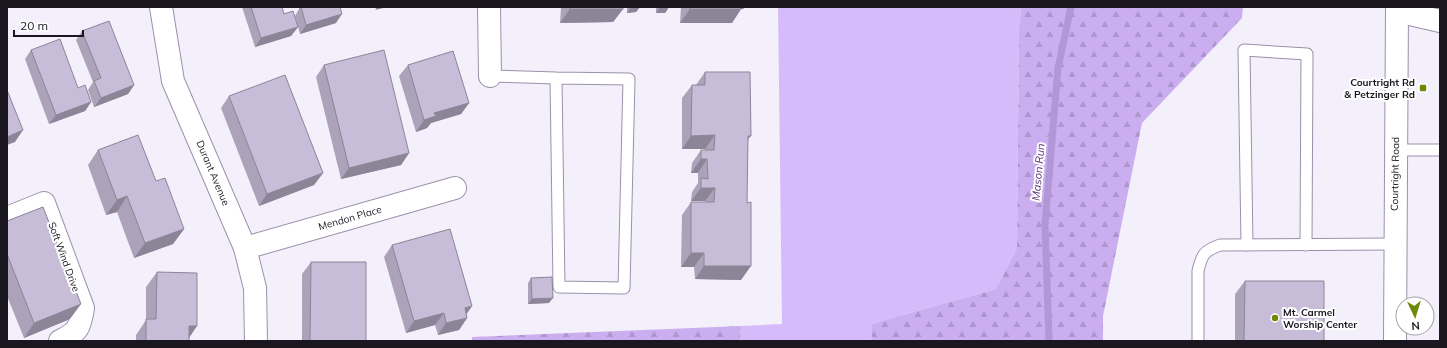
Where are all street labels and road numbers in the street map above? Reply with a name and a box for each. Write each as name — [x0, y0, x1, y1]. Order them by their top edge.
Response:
street label: Courtright Road — [1388, 137, 1402, 211]
street label: Durant Avenue — [193, 138, 233, 208]
street label: Mendon Place — [317, 203, 383, 233]
street label: Soft Wind Drive — [45, 220, 83, 294]

